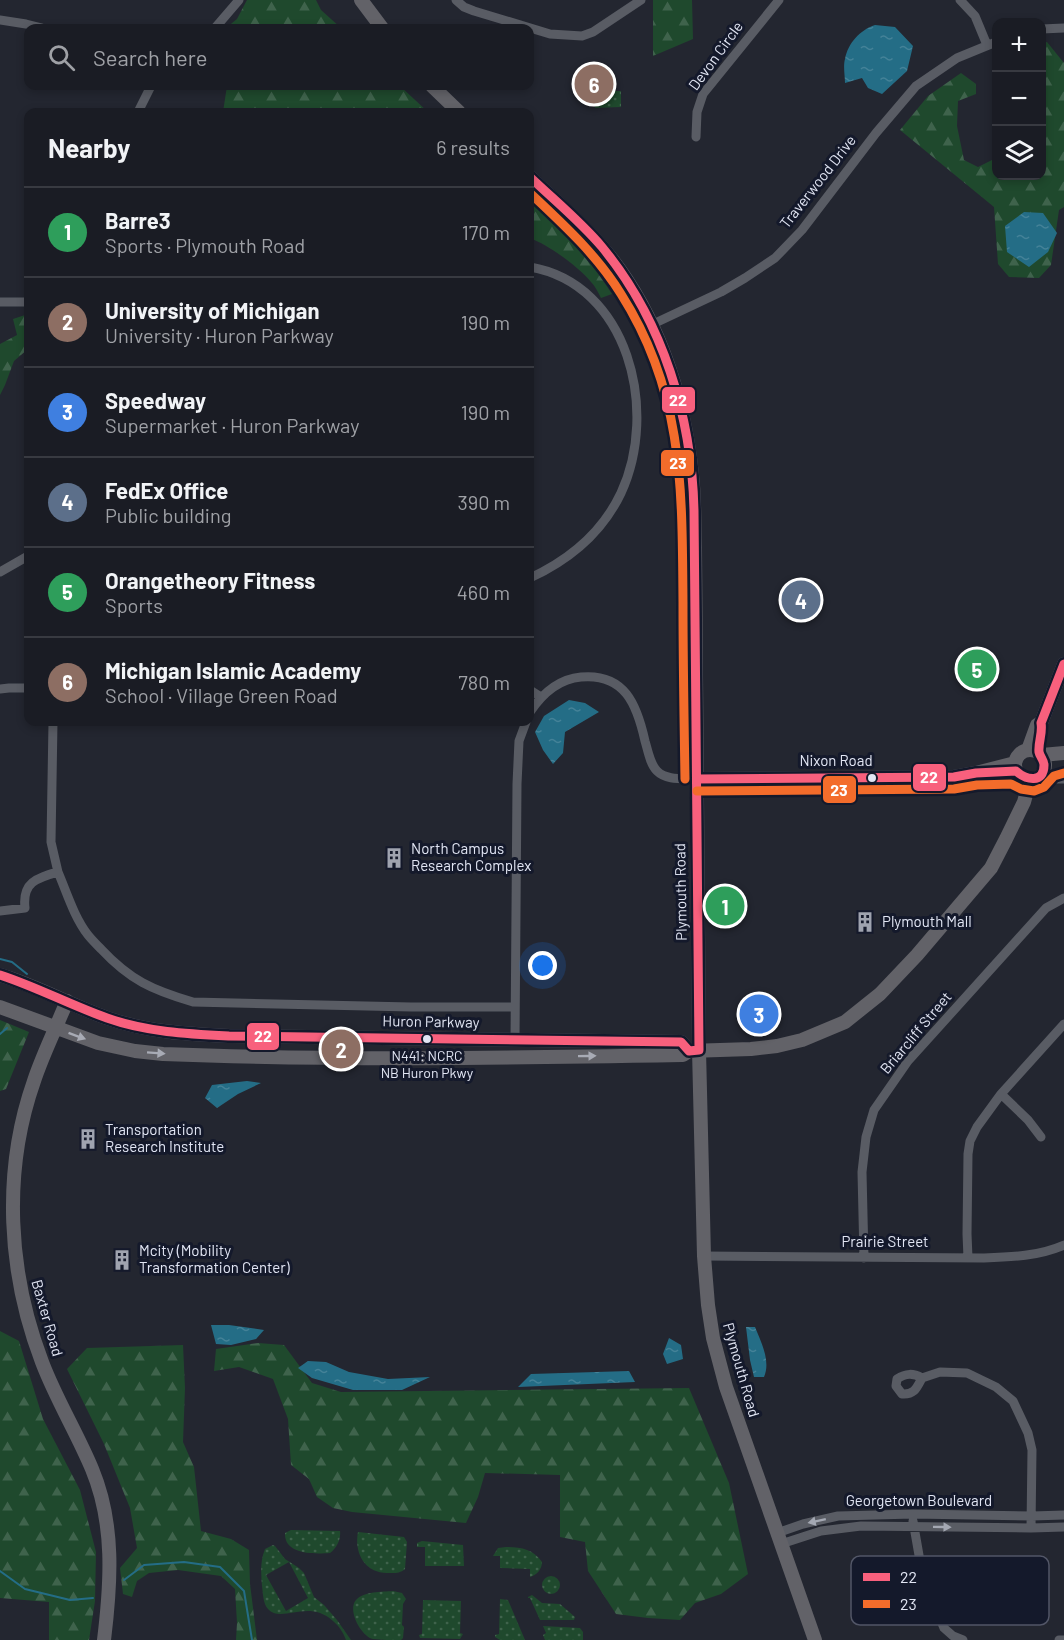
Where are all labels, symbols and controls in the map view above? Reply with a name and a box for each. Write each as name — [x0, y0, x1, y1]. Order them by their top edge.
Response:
street label: Devon Circle — [684, 17, 746, 93]
map controls — [992, 18, 1046, 180]
button: + — [992, 18, 1046, 72]
search box — [24, 24, 534, 90]
icon: search — [45, 41, 78, 74]
text: Search here — [93, 44, 207, 70]
pin: 6 — [574, 62, 614, 106]
button: − — [992, 72, 1046, 126]
button: layers — [992, 126, 1046, 180]
street label: Traverwood Drive — [775, 131, 859, 231]
text: Nearby — [48, 132, 130, 163]
text: 6 results — [436, 135, 510, 159]
text: Barre3 — [105, 207, 171, 233]
text: 1 — [64, 220, 71, 244]
text: 170 m — [462, 220, 510, 244]
text: Sports · Plymouth Road — [105, 233, 305, 257]
text: University of Michigan — [105, 297, 320, 323]
text: 2 — [62, 310, 73, 334]
text: 190 m — [461, 310, 510, 334]
text: University · Huron Parkway — [105, 323, 334, 347]
line badge: 22 — [661, 386, 696, 414]
text: Speedway — [105, 387, 206, 413]
text: 22 — [669, 390, 687, 409]
text: 3 — [62, 400, 73, 424]
text: 190 m — [461, 400, 510, 424]
text: Supermarket · Huron Parkway — [105, 413, 359, 437]
line badge: 23 — [660, 449, 695, 477]
text: 23 — [669, 453, 687, 472]
text: FedEx Office — [105, 477, 228, 503]
text: 4 — [61, 490, 74, 514]
text: 390 m — [457, 490, 510, 514]
text: Public building — [105, 503, 231, 527]
text: Orangetheory Fitness — [105, 567, 315, 593]
pin: 4 — [782, 578, 820, 622]
text: 5 — [62, 580, 73, 604]
text: 460 m — [457, 580, 510, 604]
text: Sports — [105, 593, 163, 617]
pin: 5 — [958, 646, 996, 692]
text: Michigan Islamic Academy — [105, 657, 361, 683]
text: 6 — [62, 670, 73, 694]
text: 780 m — [458, 670, 510, 694]
text: School · Village Green Road — [105, 683, 338, 707]
street label: Nixon Road — [799, 751, 873, 769]
line badge: 22 — [912, 763, 947, 792]
text: 22 — [920, 767, 938, 786]
unlabelled marker — [866, 772, 878, 784]
line badge: 23 — [822, 775, 857, 804]
text: 23 — [830, 780, 848, 799]
place label: North Campus Research Complex — [411, 839, 531, 874]
street label: Plymouth Road — [670, 843, 690, 941]
building icon: North Campus Research Complex — [382, 846, 406, 870]
pin: 1 — [706, 884, 744, 928]
building icon: Plymouth Mall — [853, 910, 877, 934]
place label: Plymouth Mall — [882, 912, 972, 930]
your location — [528, 951, 557, 980]
street label: Briarcliff Street — [876, 988, 955, 1077]
pin: 3 — [740, 992, 778, 1036]
street label: Huron Parkway — [382, 1011, 480, 1031]
line badge: 22 — [246, 1022, 280, 1051]
text: 22 — [254, 1026, 272, 1045]
pin: 2 — [322, 1026, 360, 1072]
one-way arrow — [68, 1031, 86, 1041]
marker: N441: NCRC NB Huron Pkwy — [421, 1033, 433, 1045]
place label: N441: NCRC NB Huron Pkwy — [381, 1047, 474, 1081]
one-way arrow — [146, 1048, 165, 1058]
one-way arrow — [578, 1051, 597, 1061]
place label: Transportation Research Institute — [105, 1120, 224, 1155]
building icon: Transportation Research Institute — [76, 1127, 100, 1151]
street label: Prairie Street — [841, 1232, 929, 1250]
place label: Mcity (Mobility Transformation Center) — [139, 1241, 290, 1276]
building icon: Mcity (Mobility Transformation Center) — [110, 1248, 134, 1272]
street label: Baxter Road — [28, 1277, 68, 1358]
street label: Plymouth Road — [720, 1320, 764, 1419]
street label: Georgetown Boulevard — [846, 1491, 992, 1509]
one-way arrow — [808, 1516, 826, 1526]
one-way arrow — [933, 1522, 952, 1531]
legend — [851, 1556, 1049, 1625]
text: 22 — [900, 1567, 917, 1586]
text: 23 — [900, 1594, 917, 1613]

